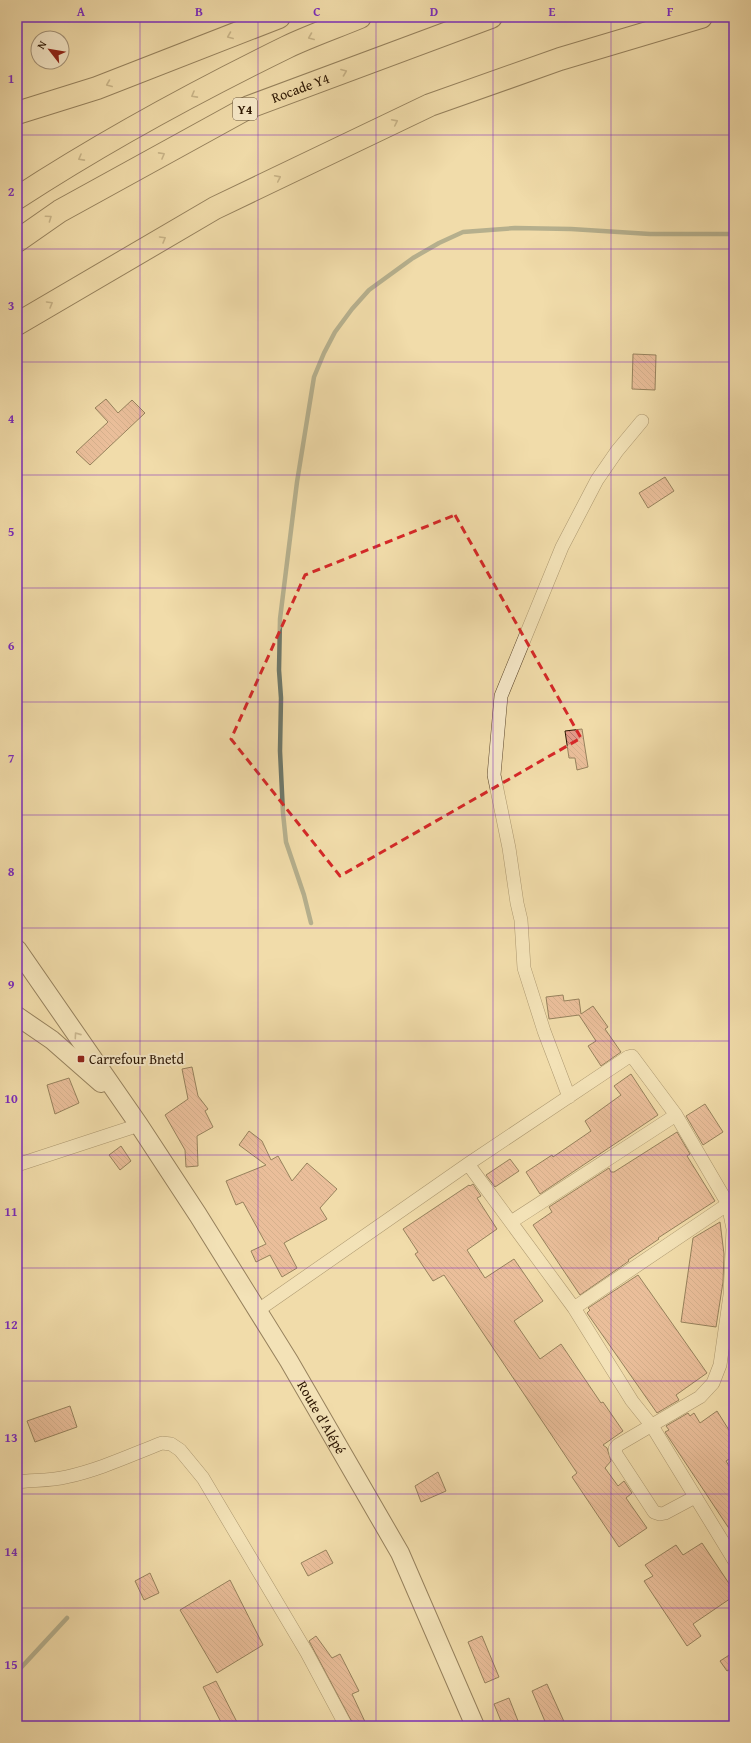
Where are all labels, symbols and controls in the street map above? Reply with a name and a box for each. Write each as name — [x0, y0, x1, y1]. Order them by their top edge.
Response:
text: A — [77, 2, 86, 21]
text: B — [195, 2, 203, 21]
text: C — [313, 2, 321, 21]
text: D — [430, 2, 438, 21]
text: E — [549, 2, 556, 21]
text: F — [667, 2, 674, 21]
north arrow — [30, 30, 70, 70]
one-way arrow — [226, 31, 233, 39]
one-way arrow — [307, 32, 315, 40]
text: N — [33, 37, 51, 52]
street label: Rocade Y4 — [269, 68, 332, 108]
one-way arrow — [340, 68, 347, 76]
text: 1 — [8, 69, 14, 88]
one-way arrow — [105, 79, 112, 87]
one-way arrow — [191, 90, 198, 97]
road number: Y4 — [233, 98, 257, 120]
one-way arrow — [391, 119, 398, 127]
one-way arrow — [158, 152, 165, 159]
one-way arrow — [78, 154, 85, 161]
one-way arrow — [273, 175, 281, 183]
text: 2 — [8, 182, 15, 201]
one-way arrow — [45, 215, 52, 223]
one-way arrow — [159, 236, 166, 243]
text: 3 — [8, 296, 14, 315]
one-way arrow — [46, 302, 53, 309]
text: 4 — [8, 409, 15, 428]
text: 5 — [8, 522, 15, 541]
text: 6 — [8, 636, 15, 655]
text: 7 — [8, 749, 15, 768]
text: 8 — [8, 862, 15, 881]
text: 9 — [8, 975, 15, 994]
one-way arrow — [75, 1033, 82, 1040]
place label: Carrefour Bnetd — [89, 1049, 184, 1069]
marker: Carrefour Bnetd — [76, 1054, 86, 1064]
text: 10 — [4, 1089, 18, 1108]
text: 11 — [4, 1202, 18, 1221]
text: 12 — [4, 1315, 18, 1334]
street label: Route d'Alépé — [293, 1377, 351, 1458]
text: 13 — [4, 1428, 18, 1447]
text: 14 — [4, 1542, 18, 1561]
text: 15 — [4, 1655, 18, 1674]

